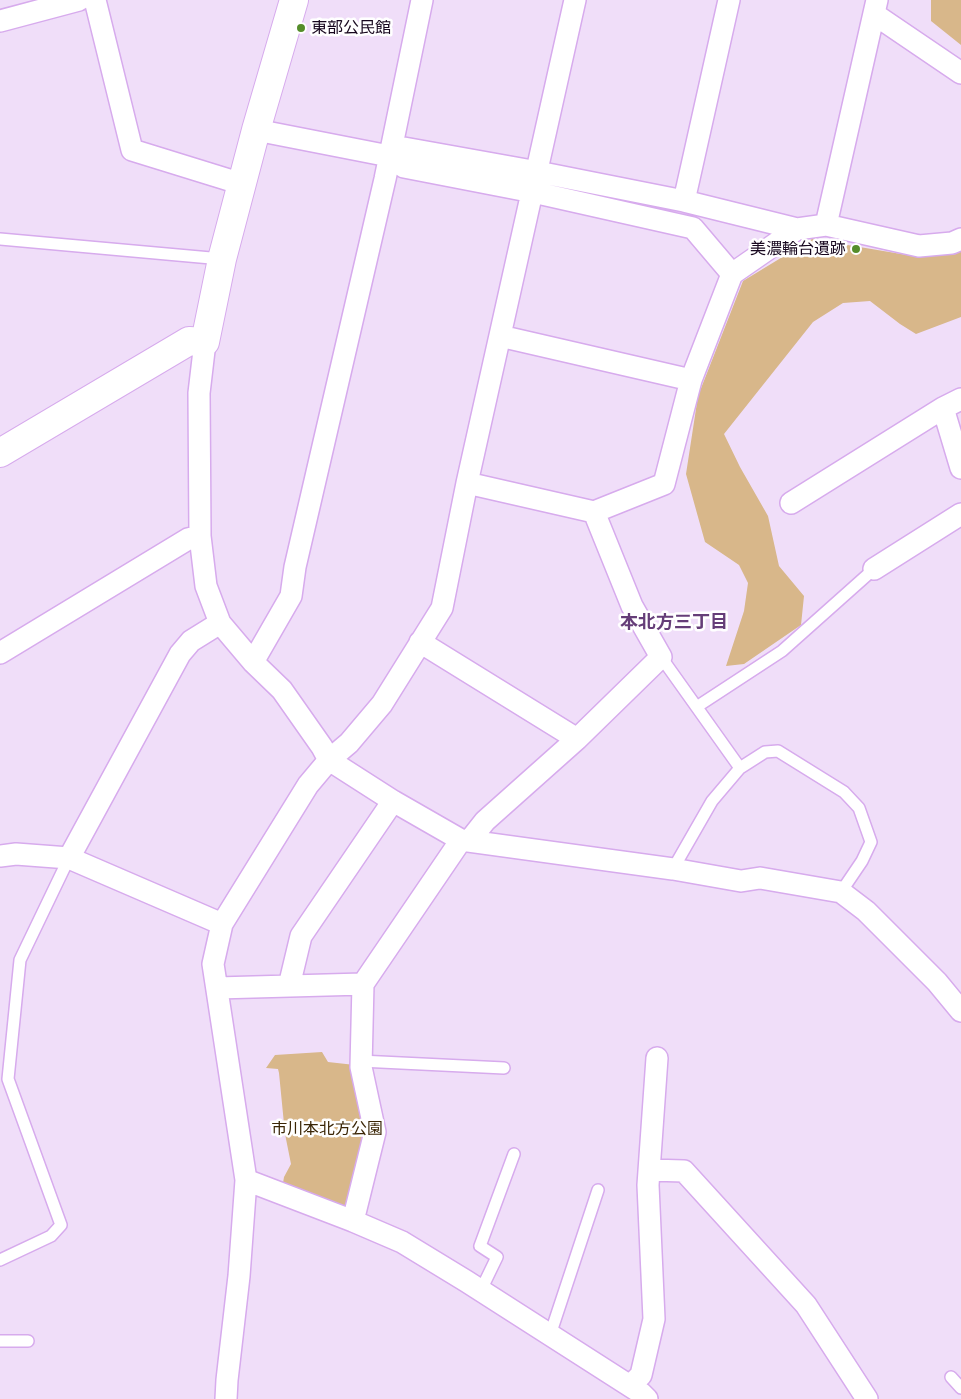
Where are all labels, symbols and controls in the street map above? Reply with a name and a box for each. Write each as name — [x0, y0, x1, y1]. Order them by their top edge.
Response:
place label: 東部公民館 — [311, 18, 391, 38]
marker: 東部公民館 — [295, 22, 307, 34]
place label: 美濃輪台遺跡 — [750, 239, 846, 259]
marker: 美濃輪台遺跡 — [850, 243, 862, 255]
district label: 本北方三丁目 — [620, 611, 728, 633]
park label: 市川本北方公園 — [271, 1119, 383, 1139]

